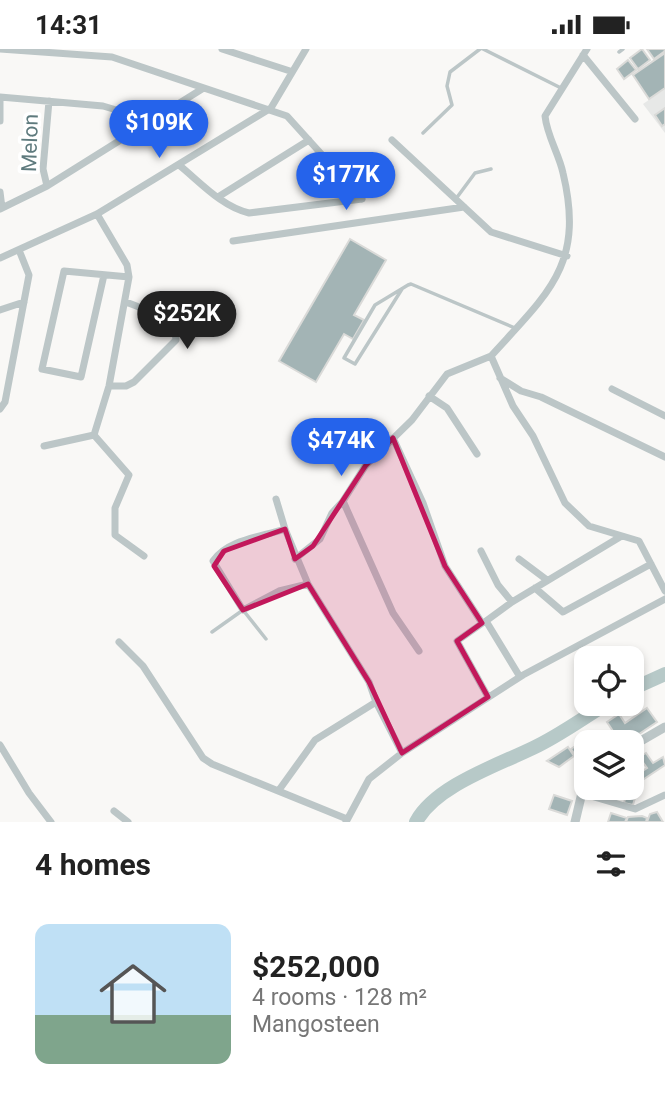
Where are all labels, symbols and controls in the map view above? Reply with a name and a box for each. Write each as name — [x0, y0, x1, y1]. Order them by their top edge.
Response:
text: 14:31 — [35, 10, 102, 40]
pin: $109K — [110, 101, 208, 160]
text: $109K — [125, 109, 193, 136]
street label: Melon — [17, 114, 43, 172]
pin: $177K — [297, 153, 395, 212]
text: $177K — [312, 161, 380, 188]
pin: $252K — [138, 292, 236, 351]
text: $252K — [153, 300, 221, 327]
pin: $474K — [292, 419, 390, 478]
text: $474K — [307, 427, 375, 454]
map controls — [574, 646, 644, 800]
button: locate — [574, 646, 644, 716]
button: layers — [574, 730, 644, 800]
icon: filters — [592, 845, 630, 883]
text: 4 homes — [35, 847, 151, 882]
text: $252,000 — [252, 949, 380, 984]
icon: home — [91, 952, 175, 1036]
text: 4 rooms · 128 m² — [252, 984, 427, 1011]
text: Mangosteen — [252, 1011, 380, 1038]

